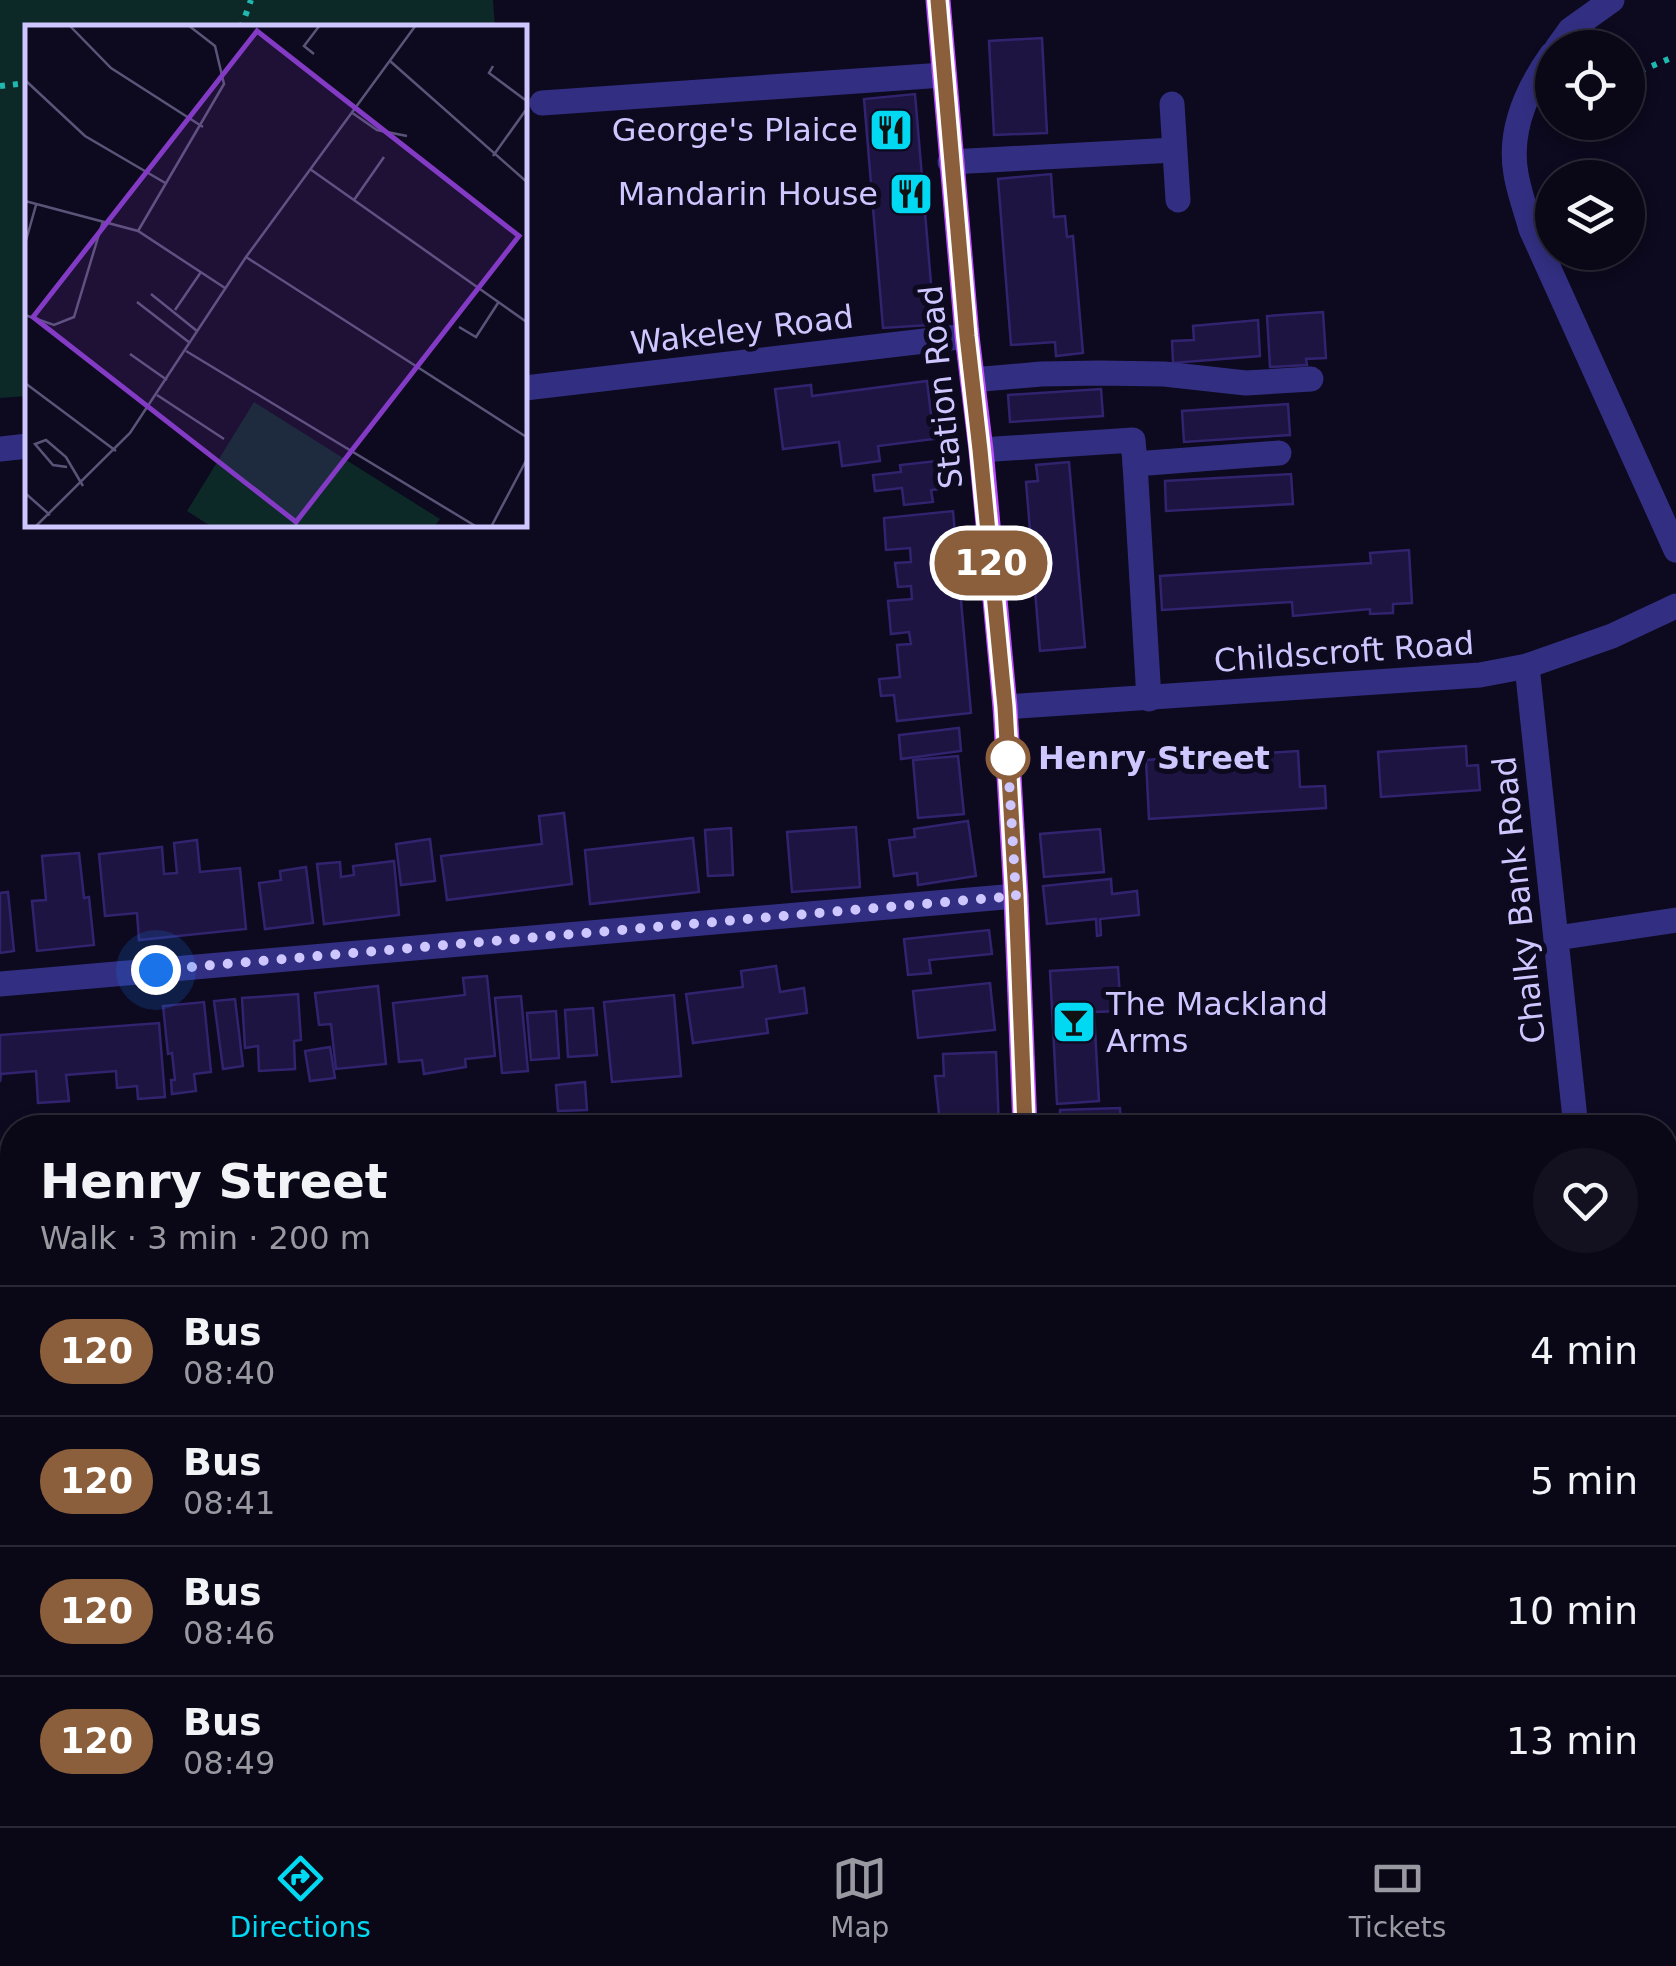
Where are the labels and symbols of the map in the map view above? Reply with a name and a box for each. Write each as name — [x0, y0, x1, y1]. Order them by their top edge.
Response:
inset map — [25, 25, 528, 528]
restaurant icon: George's Plaice — [868, 107, 914, 153]
place label: George's Plaice — [612, 111, 858, 149]
restaurant icon: Mandarin House — [888, 171, 934, 217]
place label: Mandarin House — [618, 175, 878, 213]
street label: Station Road — [911, 283, 971, 491]
street label: Wakeley Road — [628, 297, 856, 363]
line badge: 120 — [934, 530, 1048, 596]
street label: Childscroft Road — [1213, 624, 1475, 680]
marker: Henry Street — [987, 737, 1029, 779]
place label: Henry Street — [1038, 739, 1270, 777]
street label: Chalky Bank Road — [1485, 755, 1553, 1045]
your location — [131, 945, 181, 995]
place label: The Mackland Arms — [1105, 985, 1328, 1060]
bar icon: The Mackland Arms — [1051, 999, 1097, 1045]

